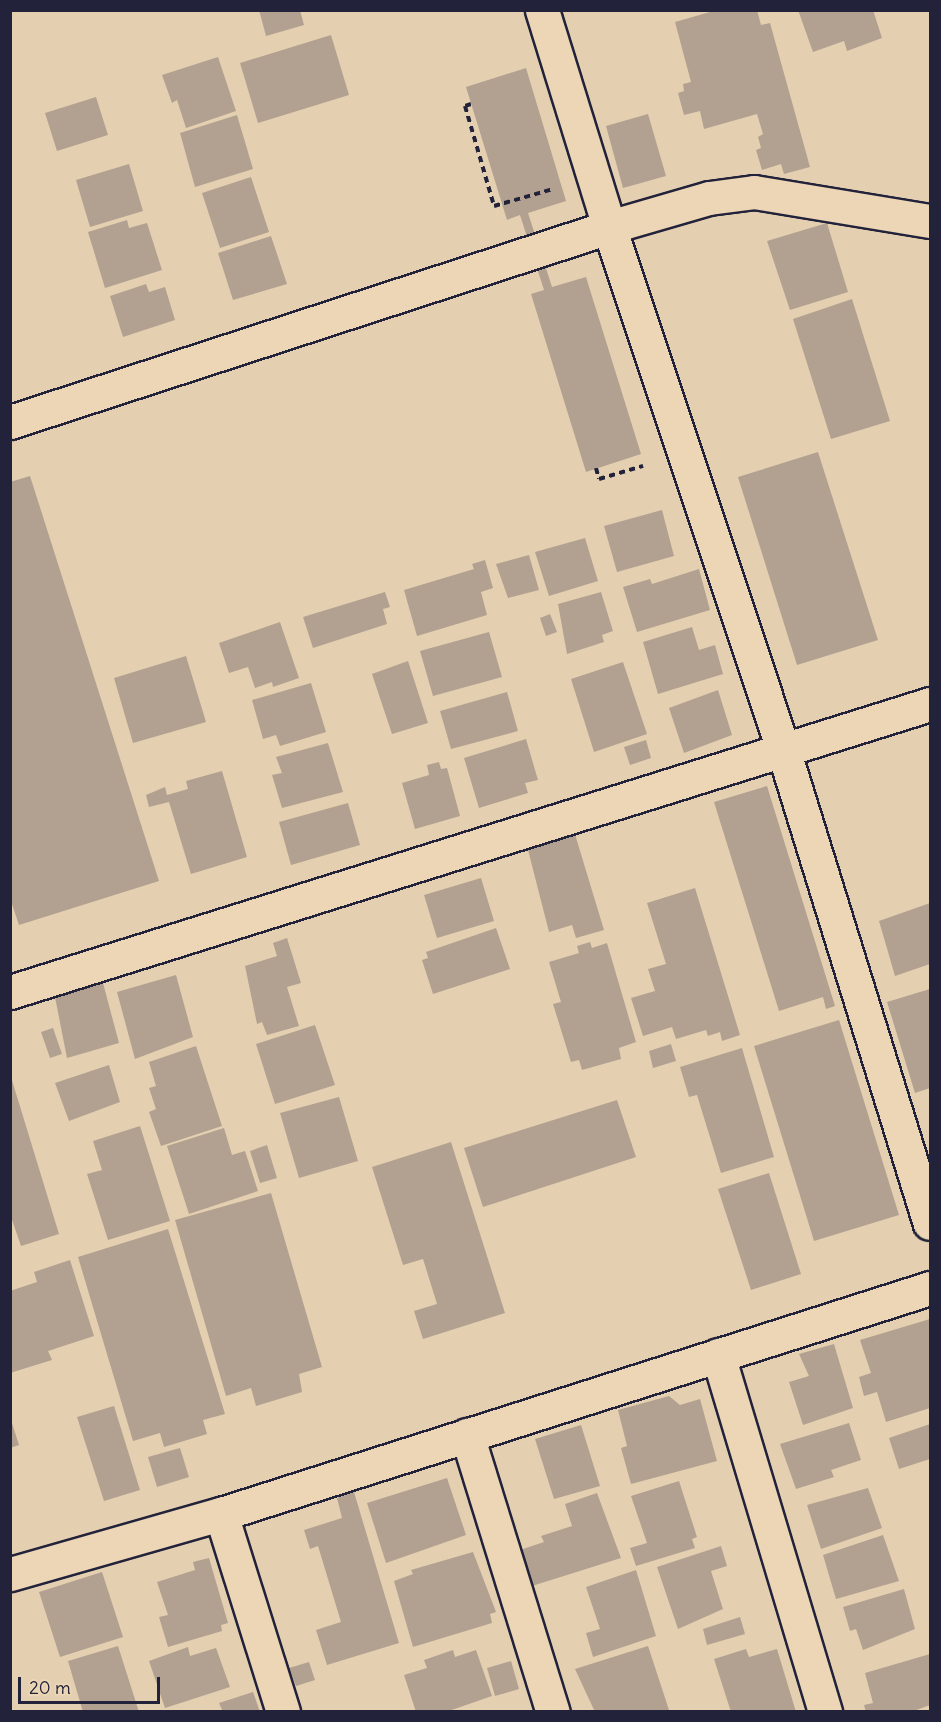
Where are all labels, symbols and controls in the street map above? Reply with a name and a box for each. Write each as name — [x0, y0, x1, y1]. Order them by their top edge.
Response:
scale bar — [21, 1665, 164, 1703]
text: 20 m — [29, 1676, 71, 1699]

